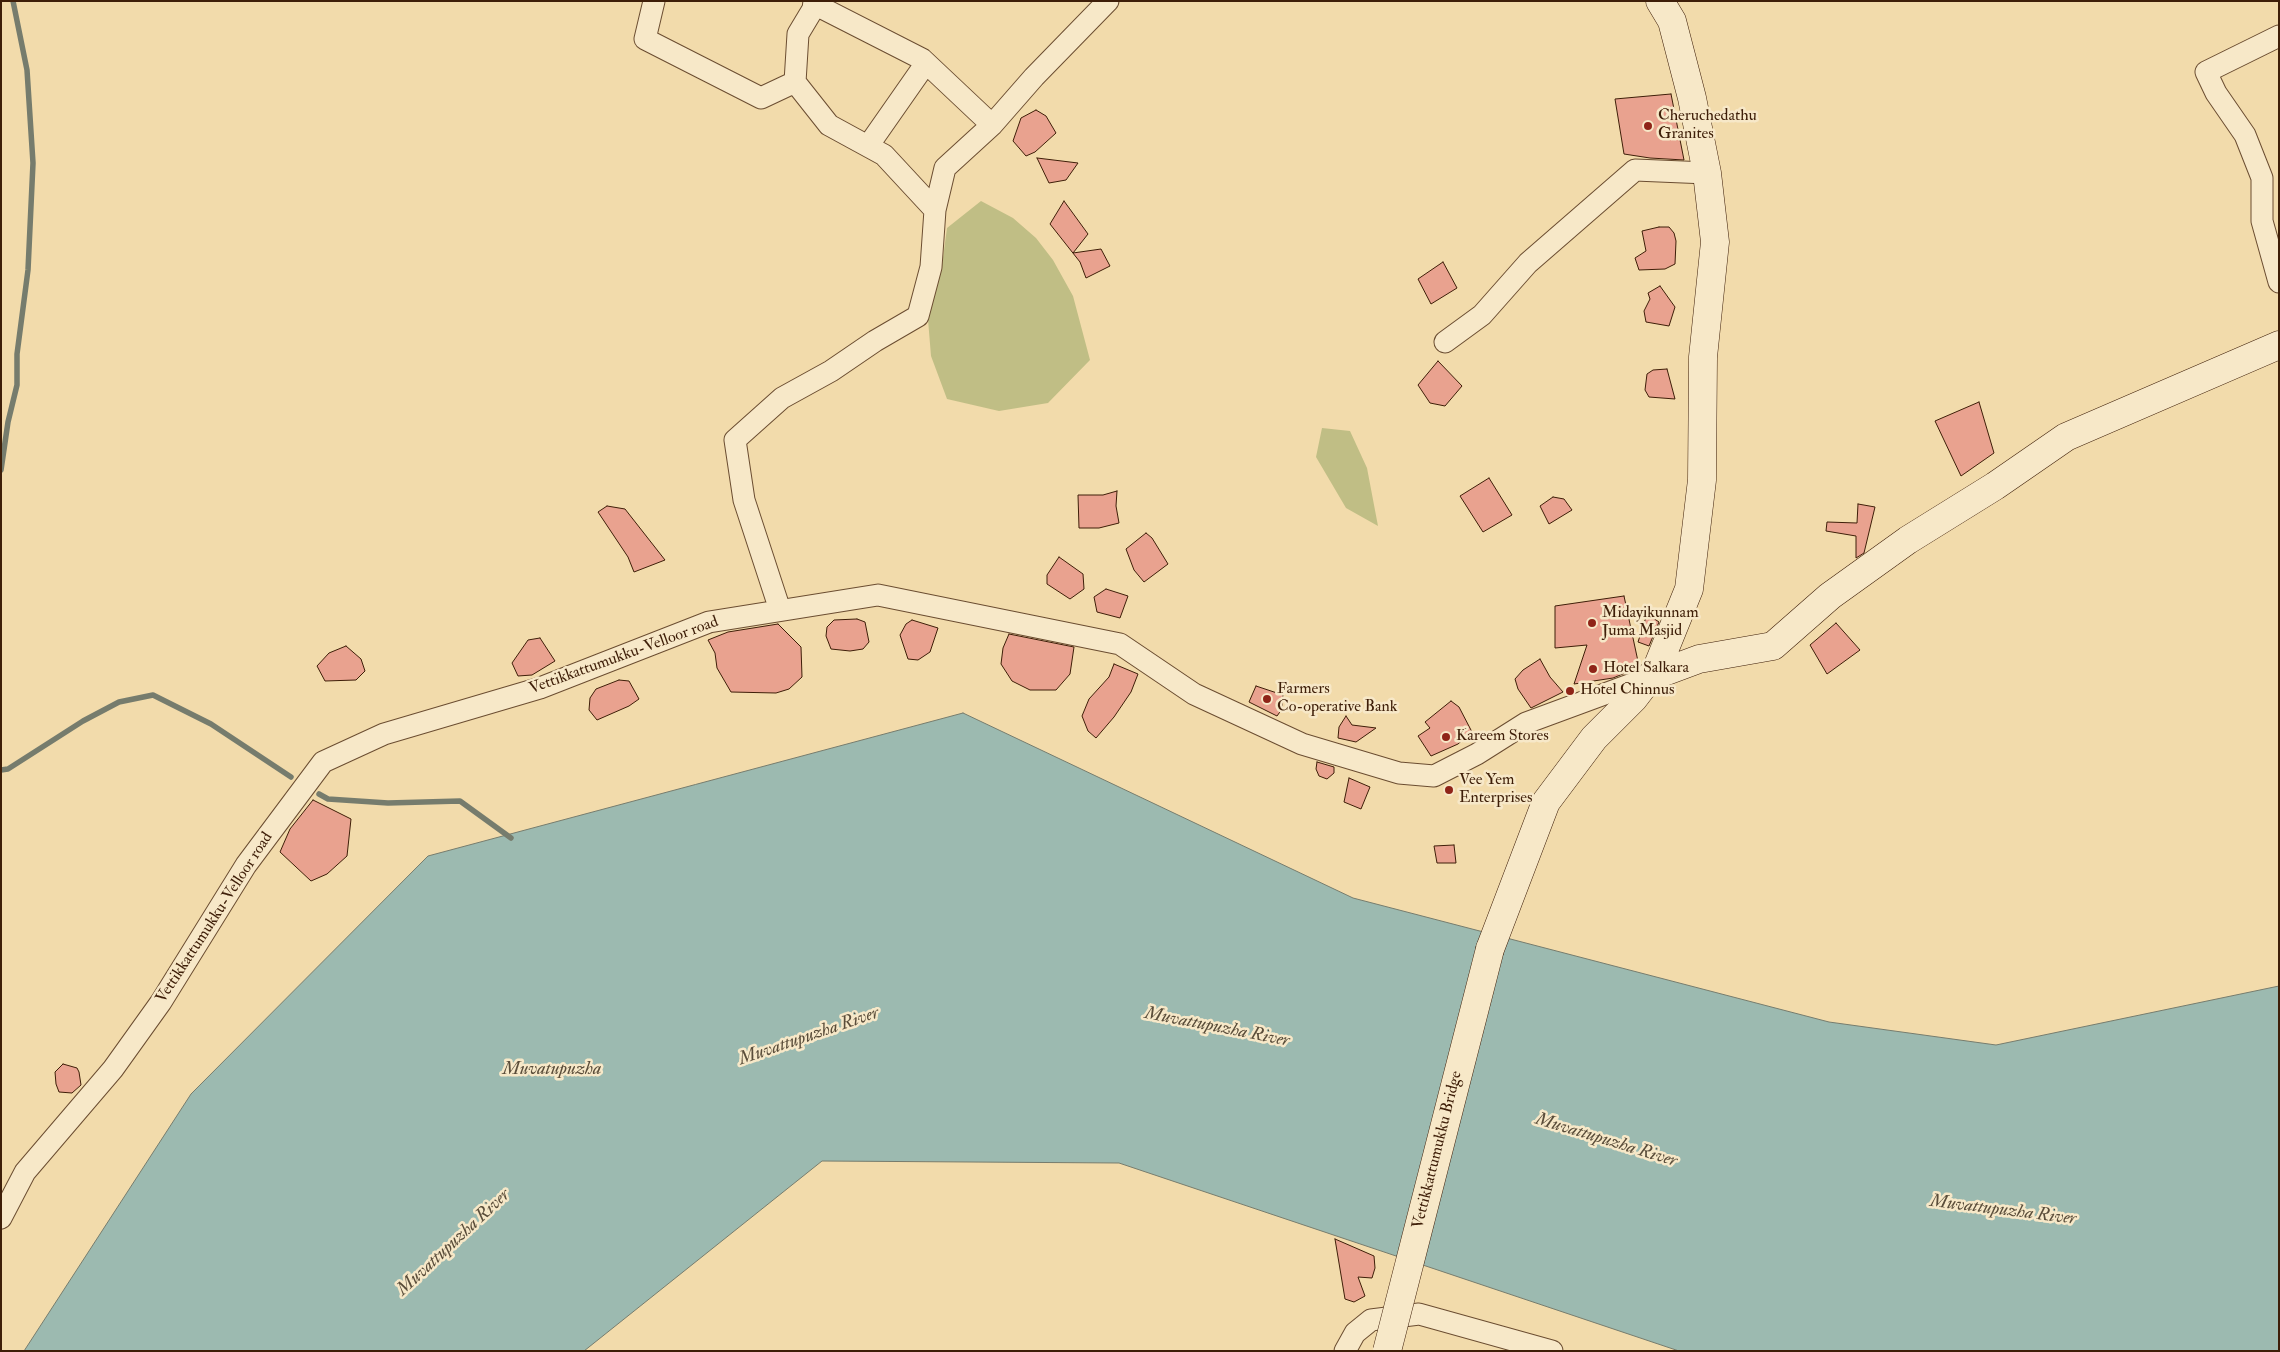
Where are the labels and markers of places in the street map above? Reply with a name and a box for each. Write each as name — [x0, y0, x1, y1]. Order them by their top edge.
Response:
place label: Cheruchedathu Granites — [1658, 107, 1757, 145]
marker: Cheruchedathu Granites — [1642, 120, 1654, 132]
place label: Midayikunnam Juma Masjid — [1602, 604, 1699, 642]
marker: Midayikunnam Juma Masjid — [1586, 617, 1598, 629]
place label: Hotel Salkara — [1603, 659, 1689, 679]
marker: Hotel Salkara — [1587, 663, 1599, 675]
place label: Farmers Co-operative Bank — [1277, 680, 1397, 718]
place label: Hotel Chinnus — [1580, 681, 1674, 701]
marker: Hotel Chinnus — [1564, 685, 1576, 697]
marker: Farmers Co-operative Bank — [1261, 693, 1273, 705]
place label: Kareem Stores — [1456, 727, 1549, 747]
marker: Kareem Stores — [1440, 731, 1452, 743]
place label: Vee Yem Enterprises — [1459, 771, 1532, 809]
marker: Vee Yem Enterprises — [1443, 784, 1455, 796]

